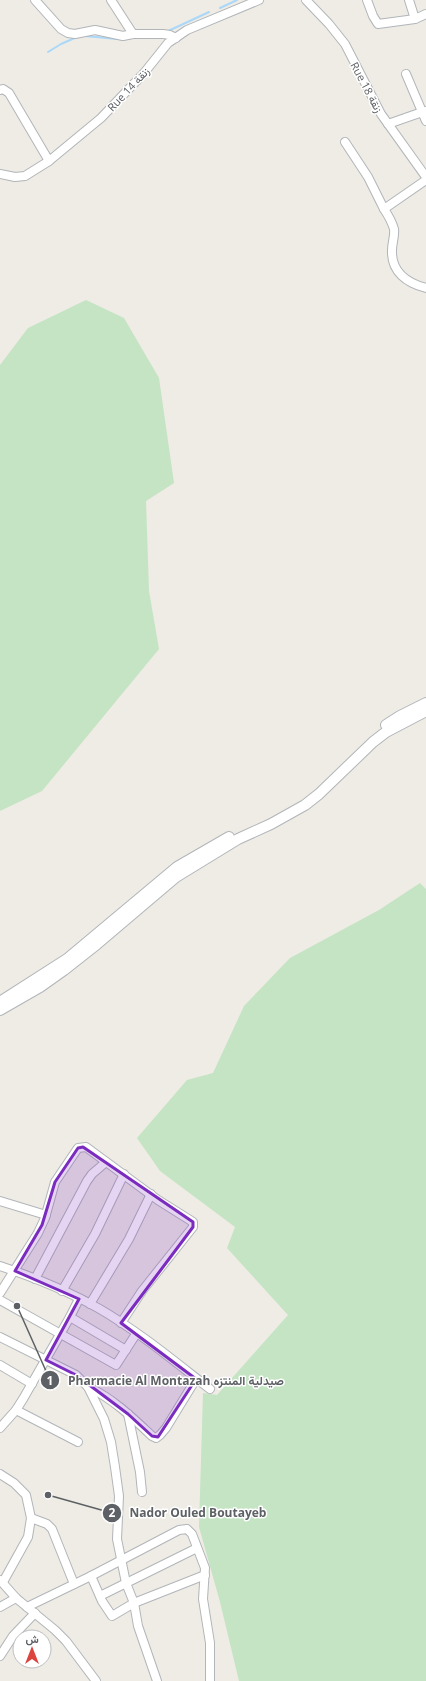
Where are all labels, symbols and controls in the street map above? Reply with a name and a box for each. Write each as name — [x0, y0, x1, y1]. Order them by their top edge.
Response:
street label: Rue 18 زنقة — [347, 59, 387, 115]
street label: Rue 14 زنقة — [104, 63, 153, 114]
callout: Pharmacie Al Montazah صيدلية المنتزه — [40, 1368, 292, 1392]
text: 1 — [47, 1372, 53, 1389]
text: Pharmacie Al Montazah صيدلية المنتزه — [68, 1372, 284, 1389]
callout: Nador Ouled Boutayeb — [102, 1501, 274, 1525]
text: 2 — [109, 1504, 116, 1521]
text: Nador Ouled Boutayeb — [130, 1504, 267, 1521]
north arrow — [12, 1629, 52, 1669]
text: ش — [25, 1631, 39, 1646]

